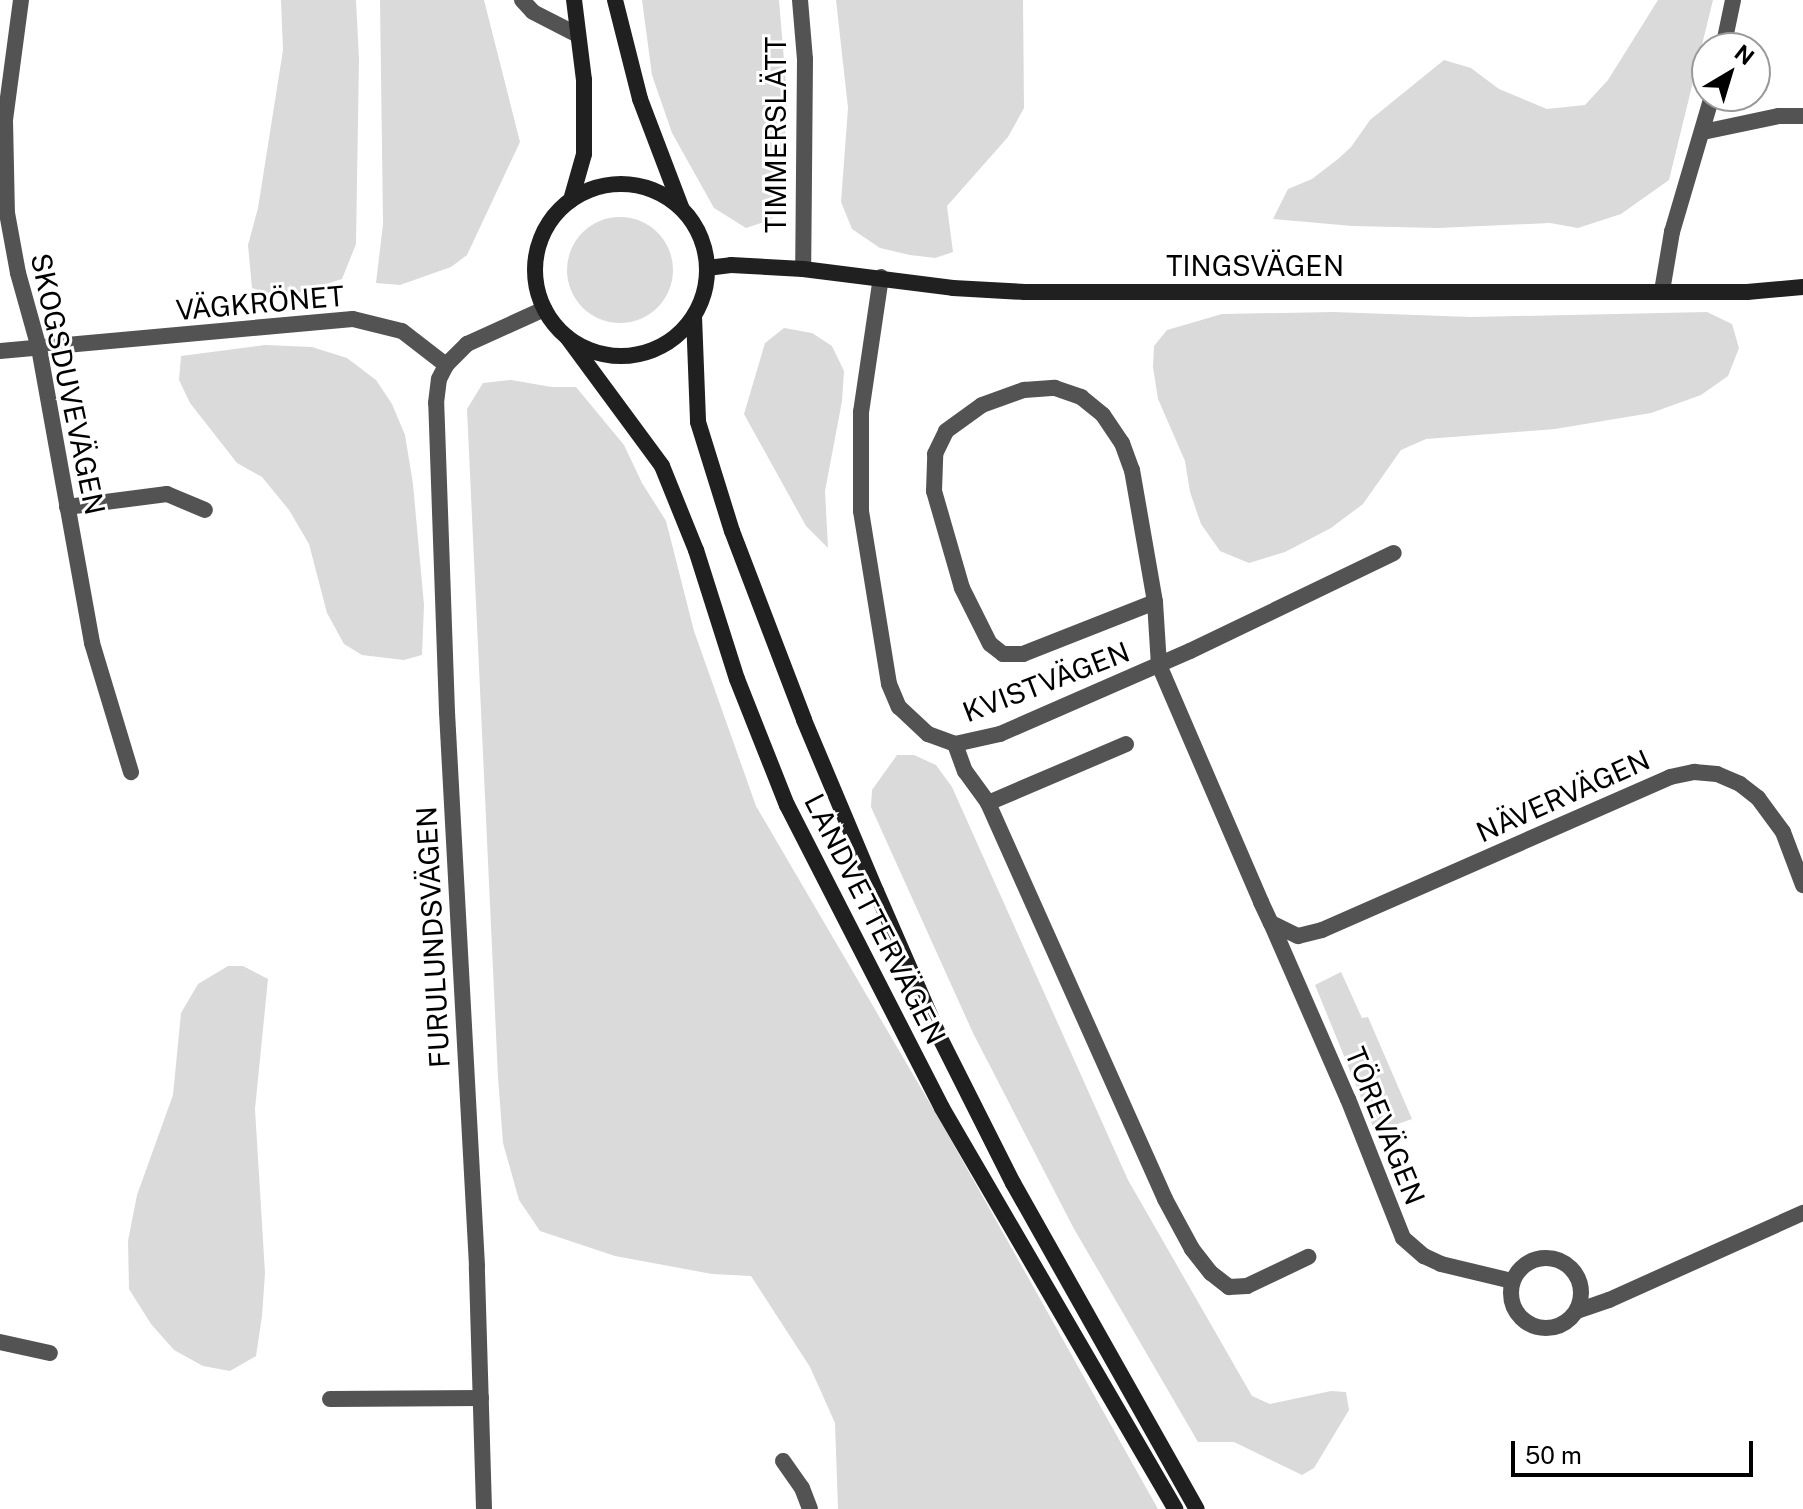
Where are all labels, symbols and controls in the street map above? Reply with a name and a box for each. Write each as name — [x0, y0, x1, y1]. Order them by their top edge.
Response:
north arrow — [1691, 32, 1771, 112]
street label: TIMMERSLÄTT — [759, 37, 793, 233]
text: N — [1730, 39, 1759, 70]
street label: TINGSVÄGEN — [1166, 249, 1344, 283]
street label: SKOGSDUVEVÄGEN — [24, 250, 112, 518]
street label: VÄGKRÖNET — [174, 279, 346, 327]
street label: KVISTVÄGEN — [958, 635, 1134, 729]
street label: NÄVERVÄGEN — [1471, 743, 1655, 849]
street label: LANDVETTERVÄGEN — [797, 788, 953, 1050]
street label: FURULUNDSVÄGEN — [409, 805, 457, 1069]
street label: TÖREVÄGEN — [1338, 1042, 1432, 1210]
scale bar — [1515, 1425, 1757, 1475]
text: 50 m — [1525, 1441, 1582, 1469]

